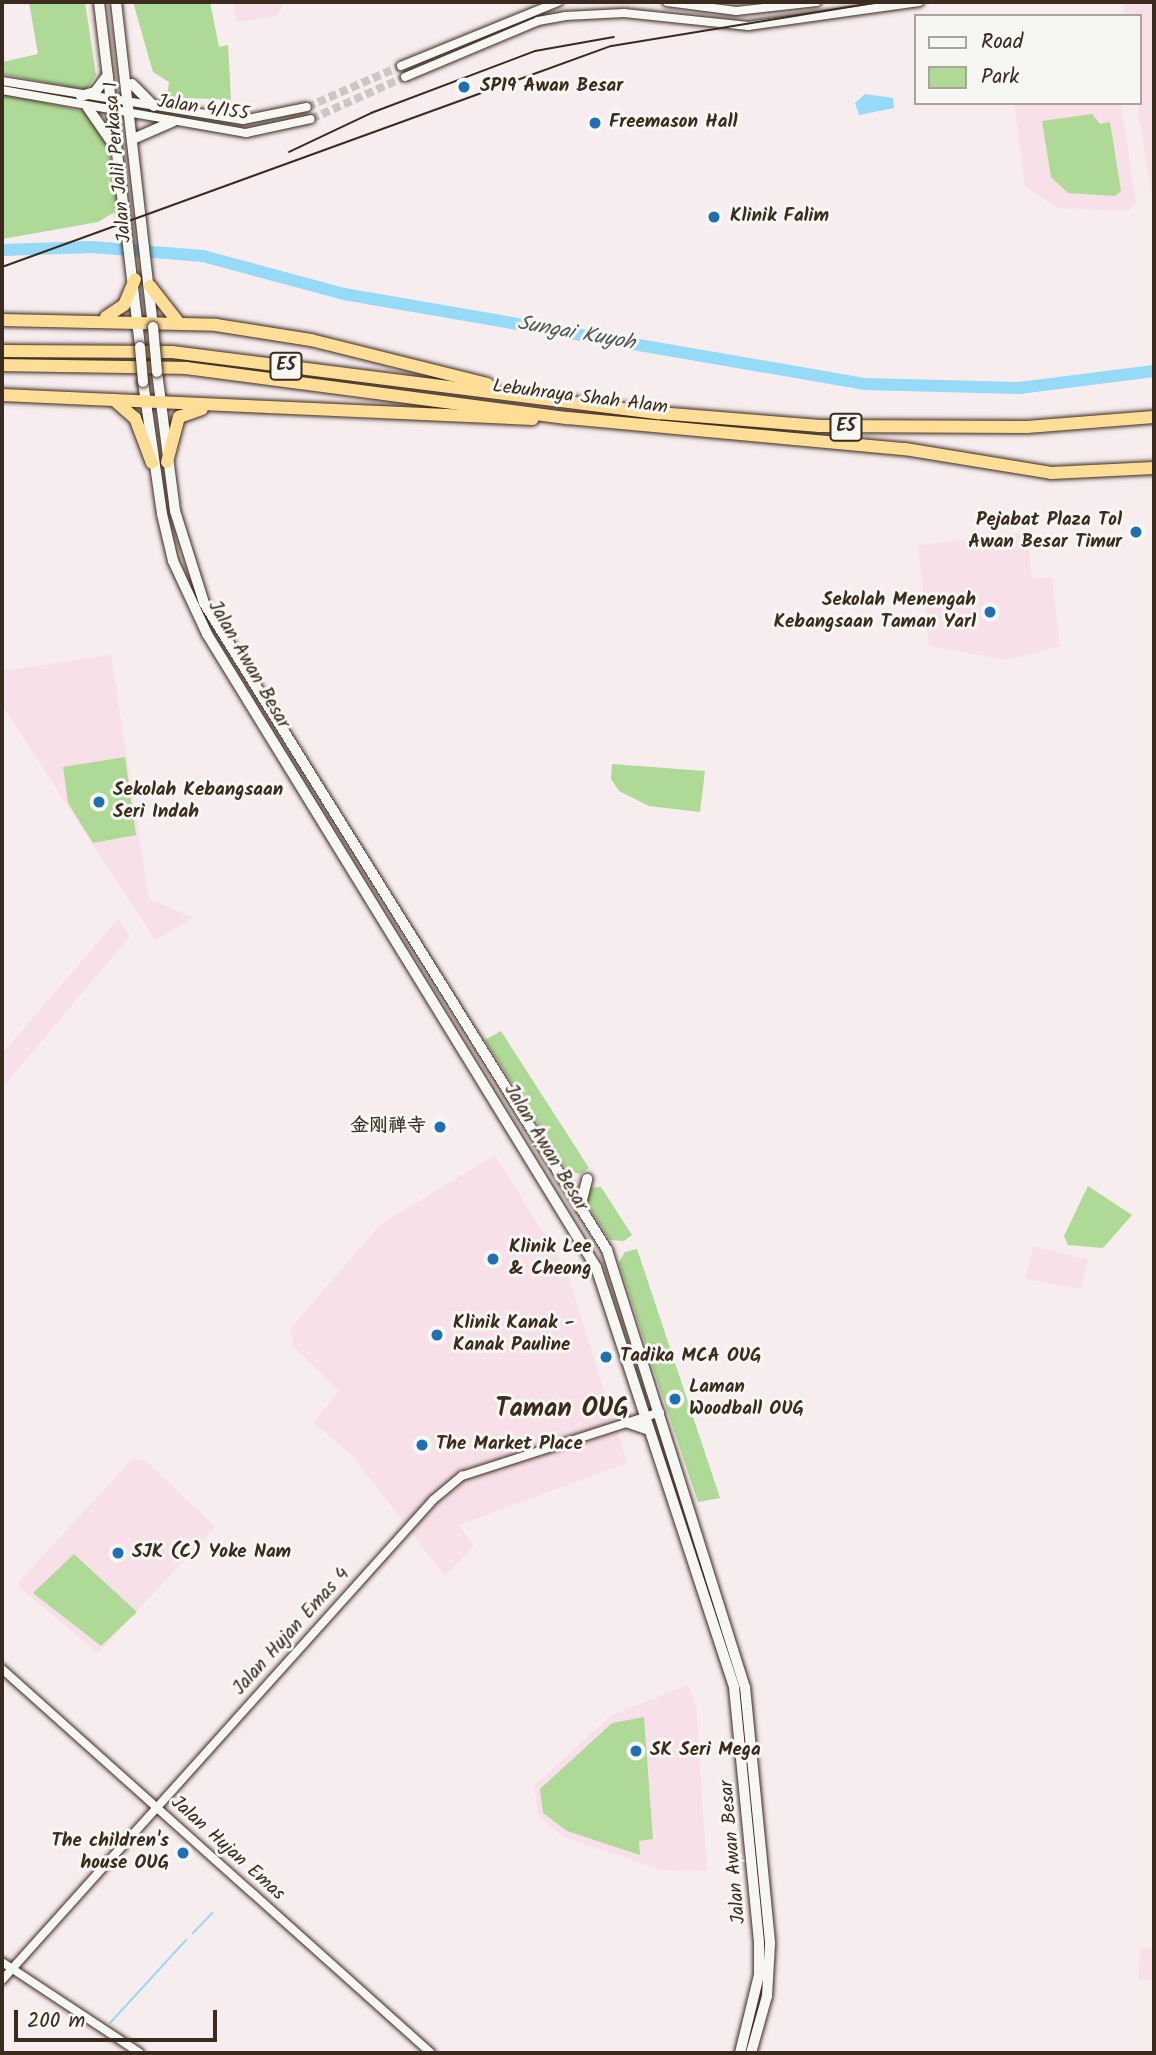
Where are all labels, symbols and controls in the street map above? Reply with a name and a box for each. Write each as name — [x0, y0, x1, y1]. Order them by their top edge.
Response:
legend — [914, 14, 1142, 105]
text: Road — [981, 26, 1023, 59]
text: Park — [981, 61, 1019, 94]
place label: SP19 Awan Besar — [480, 76, 623, 98]
marker: SP19 Awan Besar — [454, 77, 474, 97]
street label: Jalan Jalil Perkasa 1 — [101, 80, 137, 244]
street label: Jalan 4/155 — [156, 91, 250, 127]
place label: Freemason Hall — [609, 112, 738, 134]
marker: Freemason Hall — [587, 115, 603, 131]
place label: Klinik Falim — [730, 206, 829, 228]
marker: Klinik Falim — [704, 207, 724, 227]
water label: Sungai Kuyoh — [515, 311, 637, 357]
road number: E5 — [268, 352, 304, 380]
street label: Lebuhraya Shah Alam — [491, 376, 669, 420]
road number: E5 — [828, 412, 864, 442]
place label: Pejabat Plaza Tol Awan Besar Timur — [968, 510, 1122, 554]
marker: Pejabat Plaza Tol Awan Besar Timur — [1128, 524, 1144, 540]
place label: Sekolah Menengah Kebangsaan Taman Yarl — [774, 590, 976, 634]
street label: Jalan Awan Besar — [202, 597, 294, 733]
marker: Sekolah Menengah Kebangsaan Taman Yarl — [982, 604, 998, 620]
place label: Sekolah Kebangsaan Seri Indah — [113, 780, 283, 824]
marker: Sekolah Kebangsaan Seri Indah — [91, 794, 107, 810]
street label: Jalan Awan Besar — [498, 1080, 592, 1216]
place label: 金刚禅寺 — [350, 1116, 426, 1138]
marker: 金刚禅寺 — [432, 1119, 448, 1135]
place label: Klinik Lee & Cheong — [509, 1237, 591, 1281]
marker: Klinik Lee & Cheong — [483, 1249, 503, 1269]
place label: Klinik Kanak - Kanak Pauline — [453, 1313, 575, 1357]
marker: Klinik Kanak - Kanak Pauline — [427, 1325, 447, 1345]
place label: Tadika MCA OUG — [620, 1346, 761, 1368]
marker: Tadika MCA OUG — [598, 1349, 614, 1365]
place label: Laman Woodball OUG — [689, 1377, 804, 1421]
marker: Laman Woodball OUG — [667, 1391, 683, 1407]
district label: Taman OUG — [495, 1394, 629, 1426]
place label: The Market Place — [436, 1434, 583, 1456]
marker: The Market Place — [414, 1437, 430, 1453]
place label: SJK (C) Yoke Nam — [132, 1542, 291, 1564]
marker: SJK (C) Yoke Nam — [110, 1545, 126, 1561]
street label: Jalan Hujan Emas 4 — [229, 1564, 355, 1700]
place label: SK Seri Mega — [650, 1740, 761, 1762]
marker: SK Seri Mega — [628, 1743, 644, 1759]
street label: Jalan Awan Besar — [716, 1779, 752, 1925]
street label: Jalan Hujan Emas — [165, 1792, 289, 1906]
place label: The children's house OUG — [51, 1831, 169, 1875]
marker: The children's house OUG — [175, 1845, 191, 1861]
scale bar — [18, 1996, 220, 2040]
text: 200 m — [27, 2005, 85, 2038]

